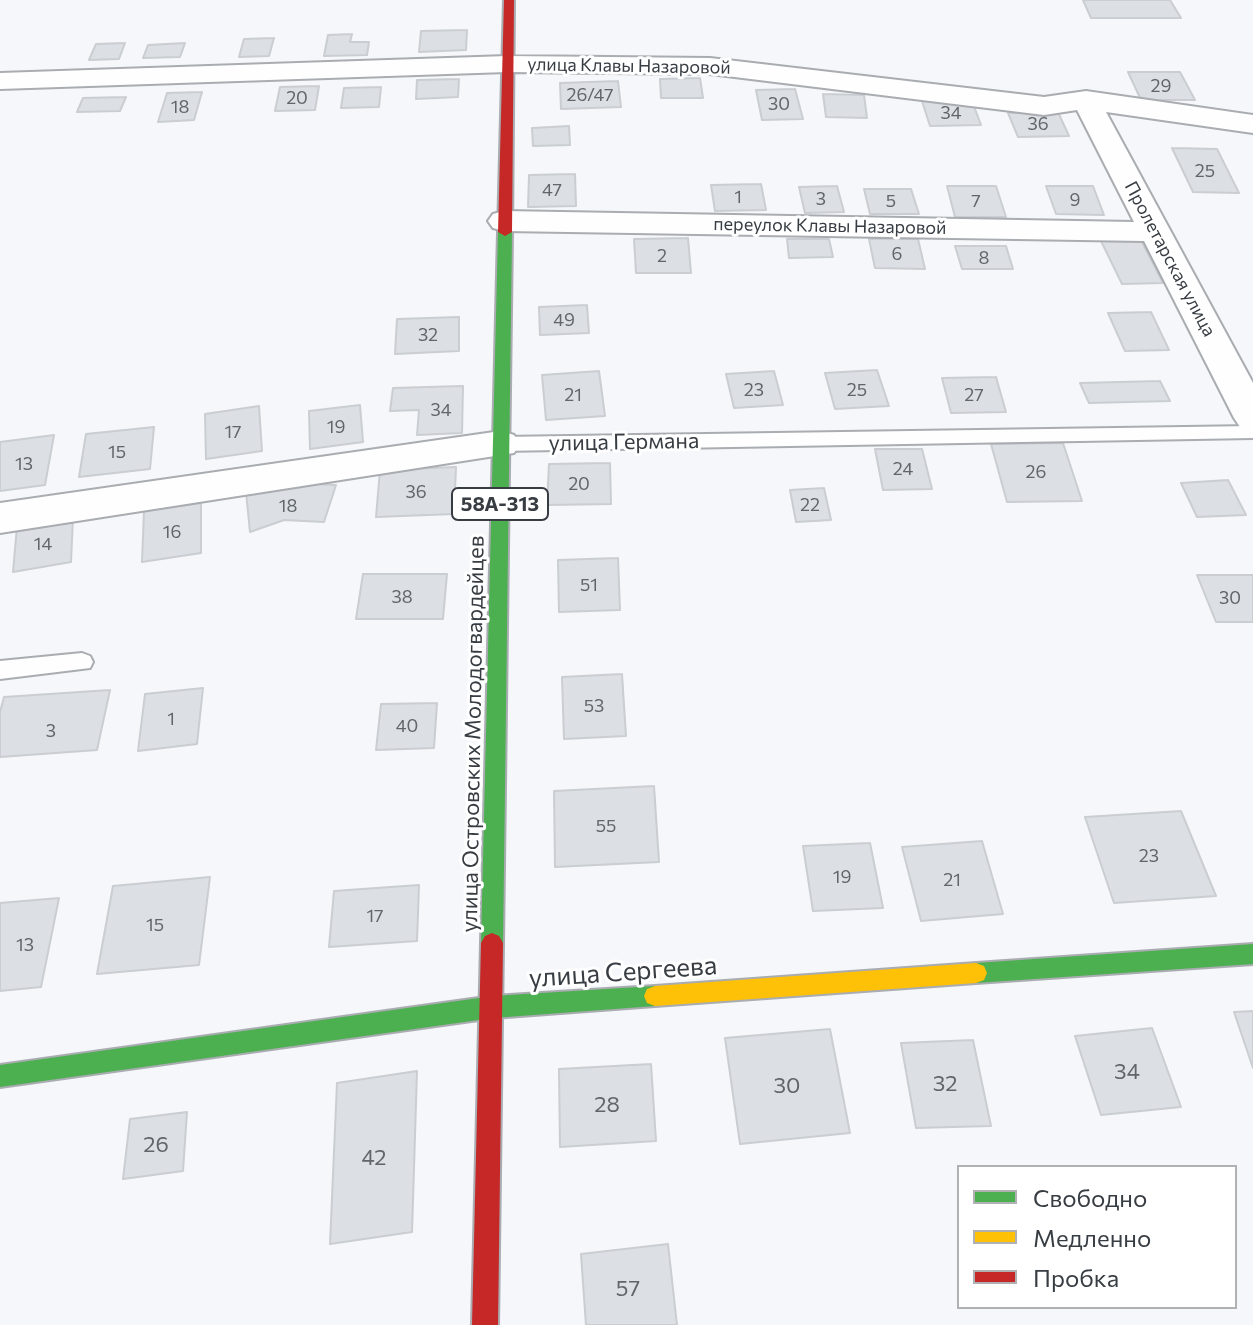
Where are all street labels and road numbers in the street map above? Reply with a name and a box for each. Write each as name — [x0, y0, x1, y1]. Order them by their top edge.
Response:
street label: улица Клавы Назаровой — [527, 53, 731, 79]
street label: Пролетарская улица — [1120, 178, 1220, 340]
street label: переулок Клавы Назаровой — [713, 213, 947, 239]
street label: улица Германа — [548, 427, 700, 457]
road number: 58А-313 — [452, 488, 548, 520]
street label: улица Островских Молодогвардейцев — [456, 535, 490, 933]
street label: улица Сергеева — [528, 950, 718, 994]

